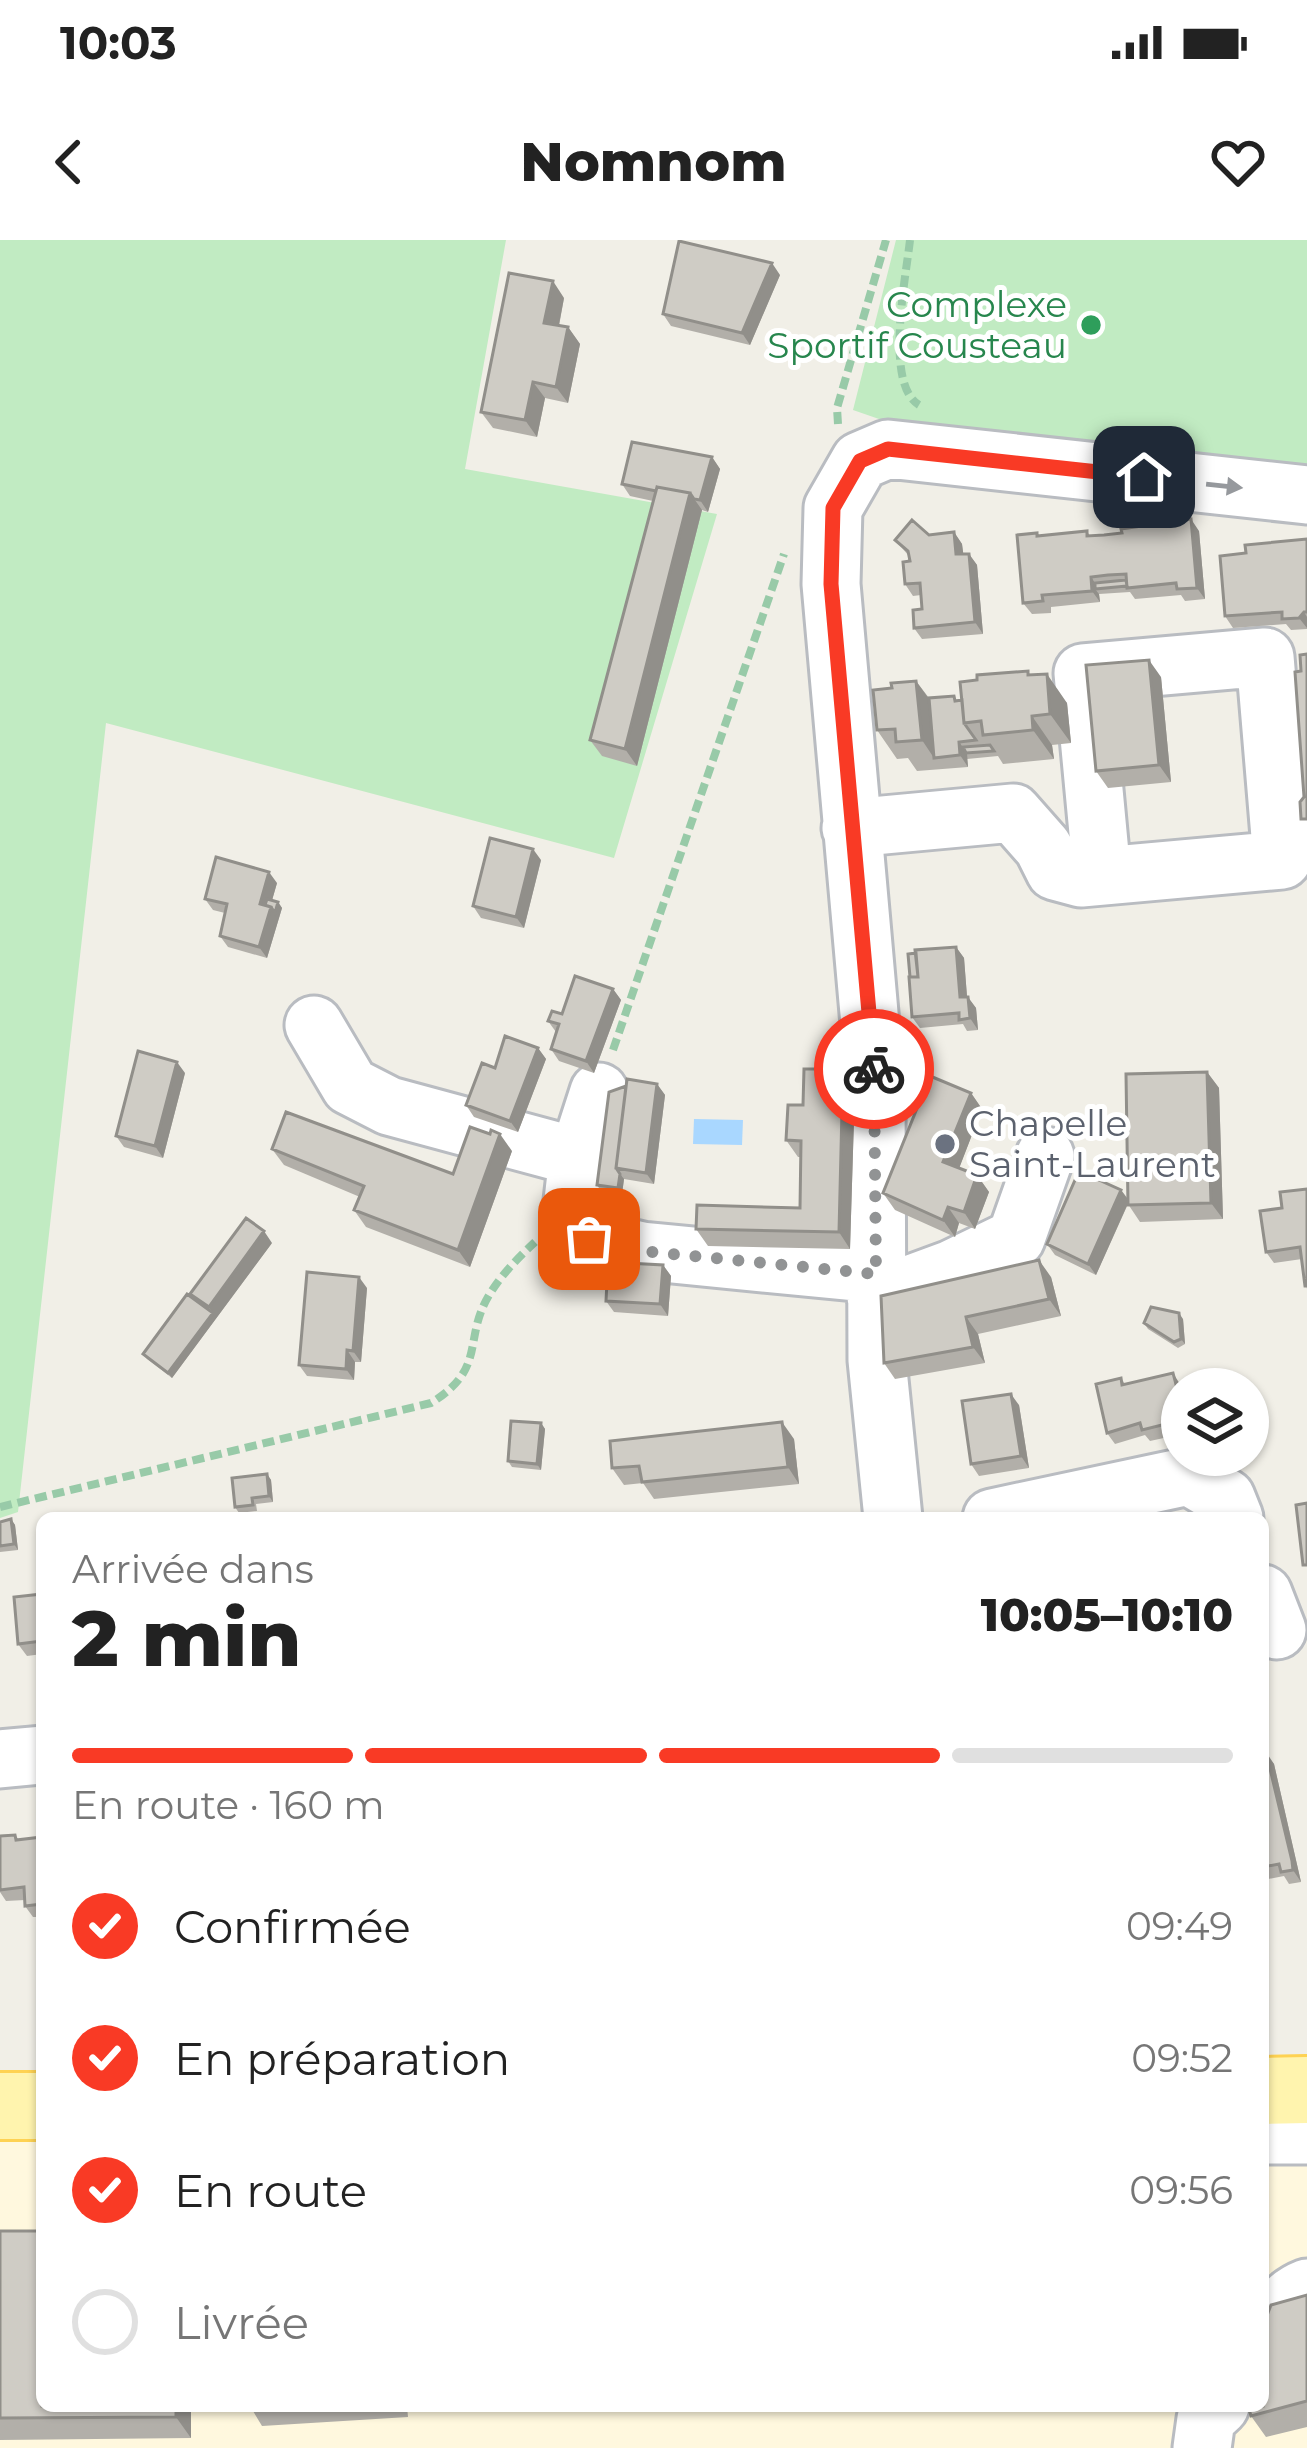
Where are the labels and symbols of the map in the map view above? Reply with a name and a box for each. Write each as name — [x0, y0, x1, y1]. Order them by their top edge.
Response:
place label: Complexe Sportif Cousteau — [767, 282, 1067, 367]
marker: Complexe Sportif Cousteau — [1078, 312, 1104, 338]
pin — [1093, 426, 1195, 528]
one-way arrow — [1206, 477, 1244, 496]
courier — [814, 1009, 934, 1129]
place label: Chapelle Saint-Laurent — [969, 1101, 1216, 1186]
marker: Chapelle Saint-Laurent — [932, 1131, 958, 1157]
pin — [538, 1188, 640, 1290]

